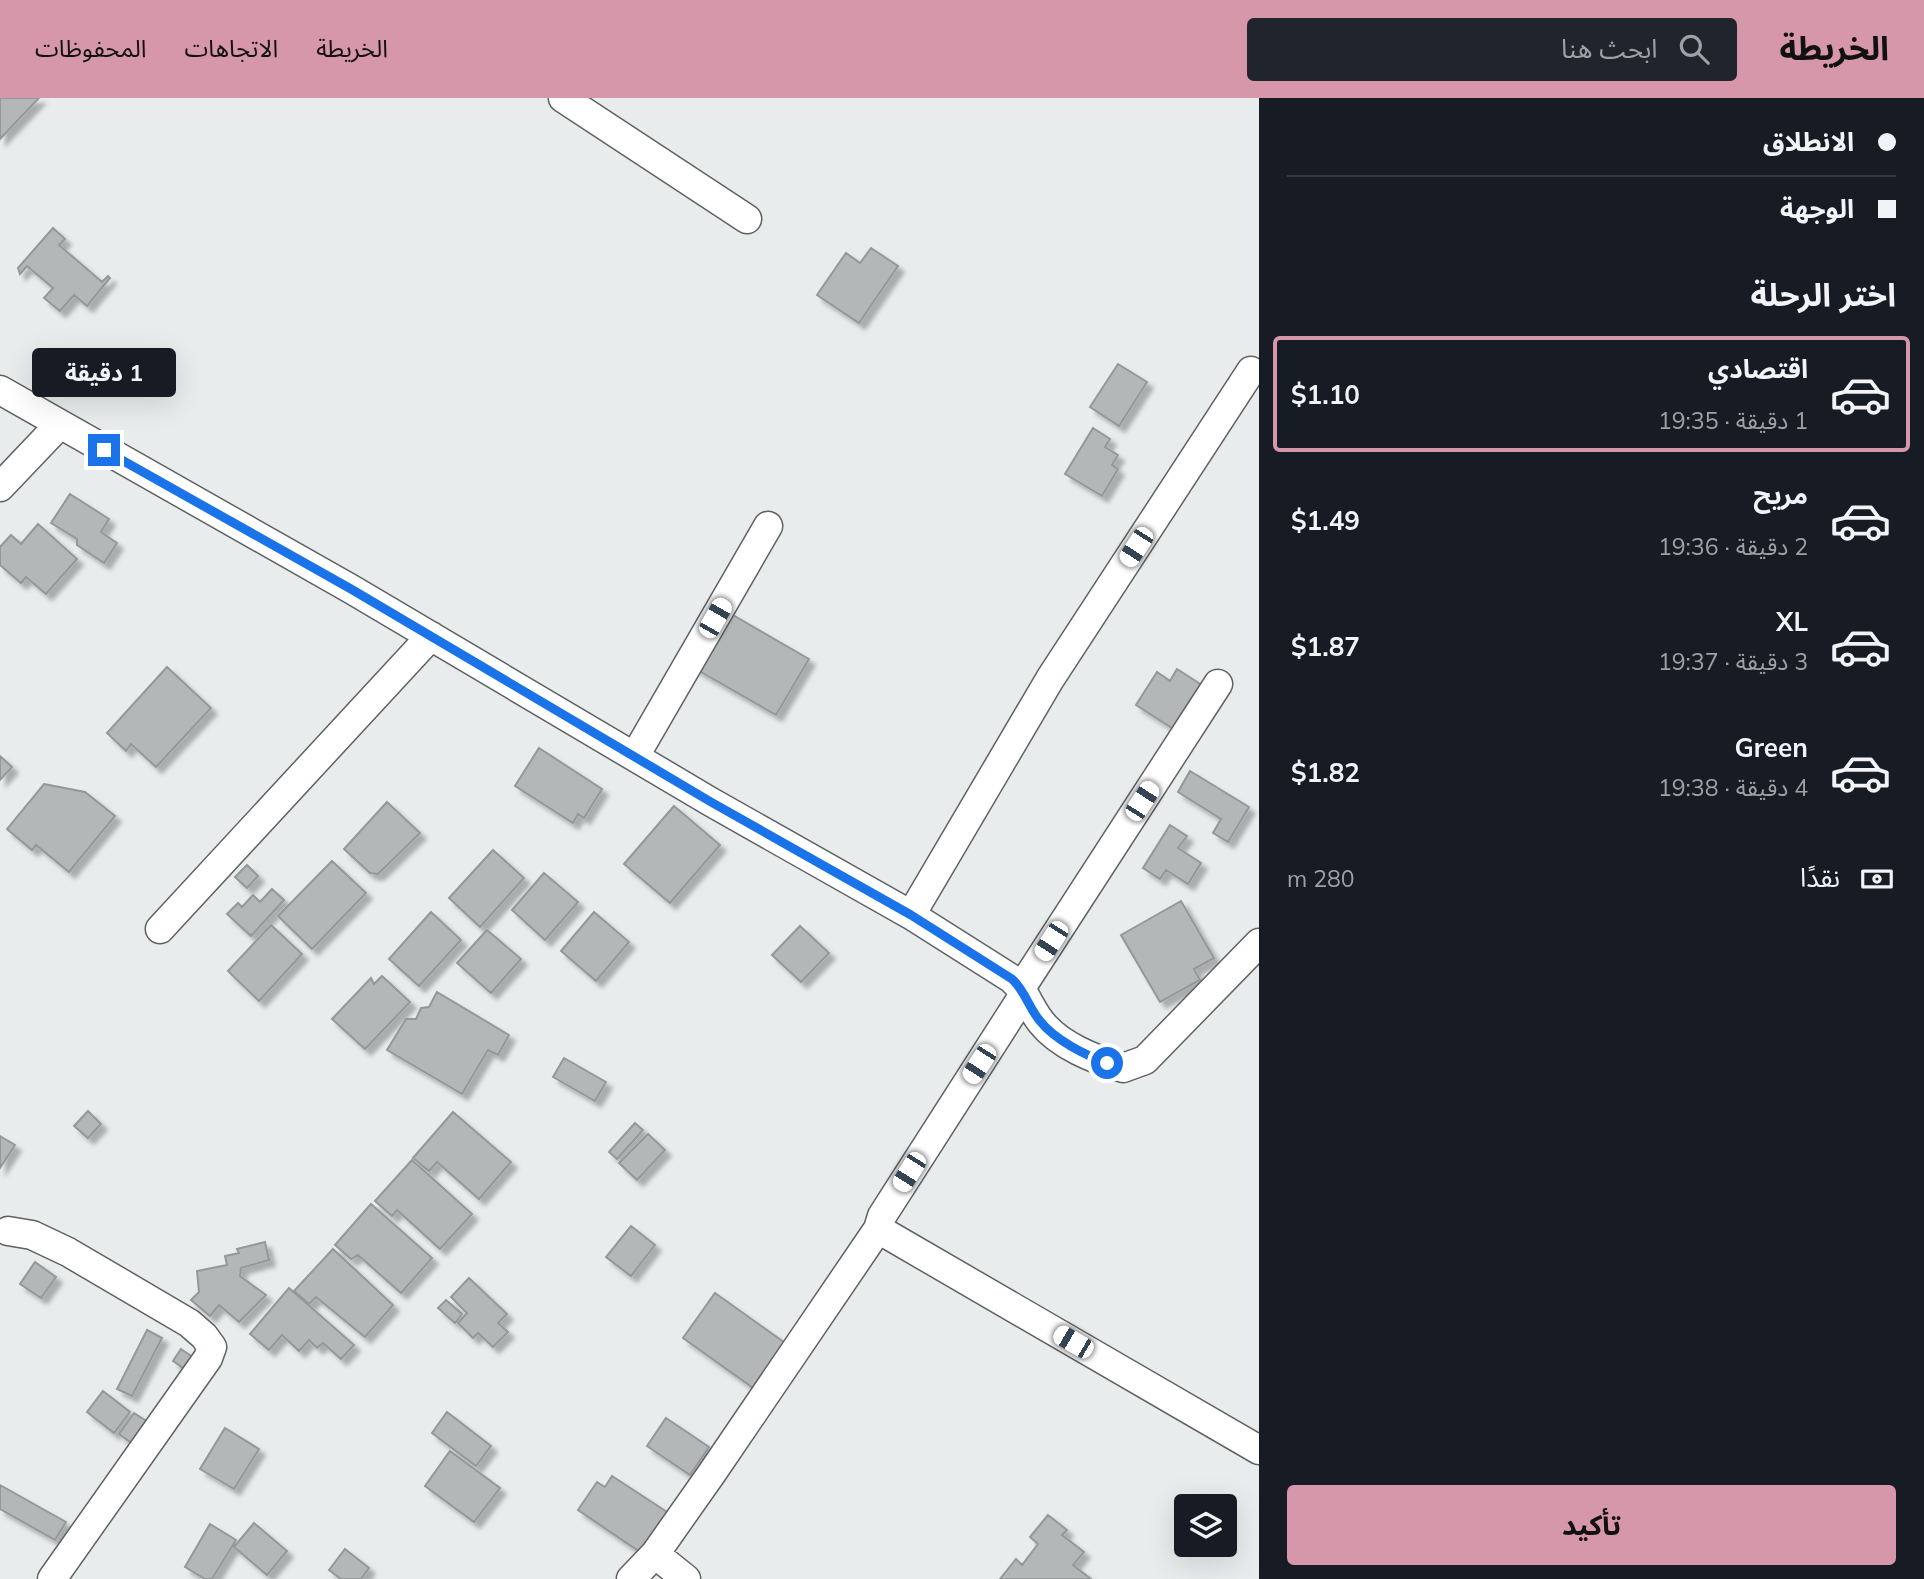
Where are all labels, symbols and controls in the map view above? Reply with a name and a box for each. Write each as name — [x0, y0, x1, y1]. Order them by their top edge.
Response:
search box — [1247, 18, 1737, 81]
text: الخريطة — [1779, 27, 1889, 68]
icon: search — [1675, 30, 1713, 68]
text: ابحث هنا — [1561, 32, 1657, 65]
text: المحفوظات — [35, 33, 146, 63]
text: الاتجاهات — [184, 33, 278, 63]
text: الخريطة — [316, 33, 388, 63]
text: الانطلاق — [1763, 125, 1854, 158]
text: الوجهة — [1780, 192, 1854, 225]
text: اختر الرحلة — [1751, 274, 1896, 314]
callout: 1 دقيقة — [32, 348, 176, 398]
text: اقتصادي — [1708, 352, 1808, 385]
text: 1 دقيقة — [65, 358, 143, 387]
icon: car — [1829, 363, 1892, 426]
text: $1.10 — [1291, 378, 1360, 411]
text: 1 دقيقة · 19:35 — [1658, 406, 1808, 435]
route end — [88, 434, 120, 466]
text: مريح — [1753, 478, 1808, 511]
icon: car — [1829, 489, 1892, 552]
text: $1.49 — [1291, 504, 1360, 537]
car — [1116, 524, 1157, 570]
text: 2 دقيقة · 19:36 — [1658, 532, 1808, 561]
car — [696, 595, 735, 641]
text: XL — [1776, 605, 1808, 638]
icon: car — [1829, 615, 1892, 678]
text: $1.87 — [1291, 630, 1360, 663]
text: 3 دقيقة · 19:37 — [1658, 647, 1808, 676]
text: Green — [1735, 731, 1808, 764]
icon: car — [1829, 741, 1892, 804]
text: $1.82 — [1291, 756, 1360, 789]
text: 4 دقيقة · 19:38 — [1658, 773, 1808, 802]
car — [1122, 778, 1163, 824]
icon: cash — [1858, 860, 1896, 898]
text: نقدًا — [1800, 861, 1840, 894]
text: 280 m — [1287, 864, 1355, 893]
car — [1031, 918, 1072, 964]
car — [959, 1041, 1000, 1087]
route start — [1091, 1047, 1123, 1079]
car — [889, 1149, 930, 1195]
car — [1050, 1322, 1097, 1362]
button: تأكيد — [1287, 1485, 1896, 1565]
map controls — [1174, 1494, 1237, 1557]
button: layers — [1174, 1494, 1237, 1557]

